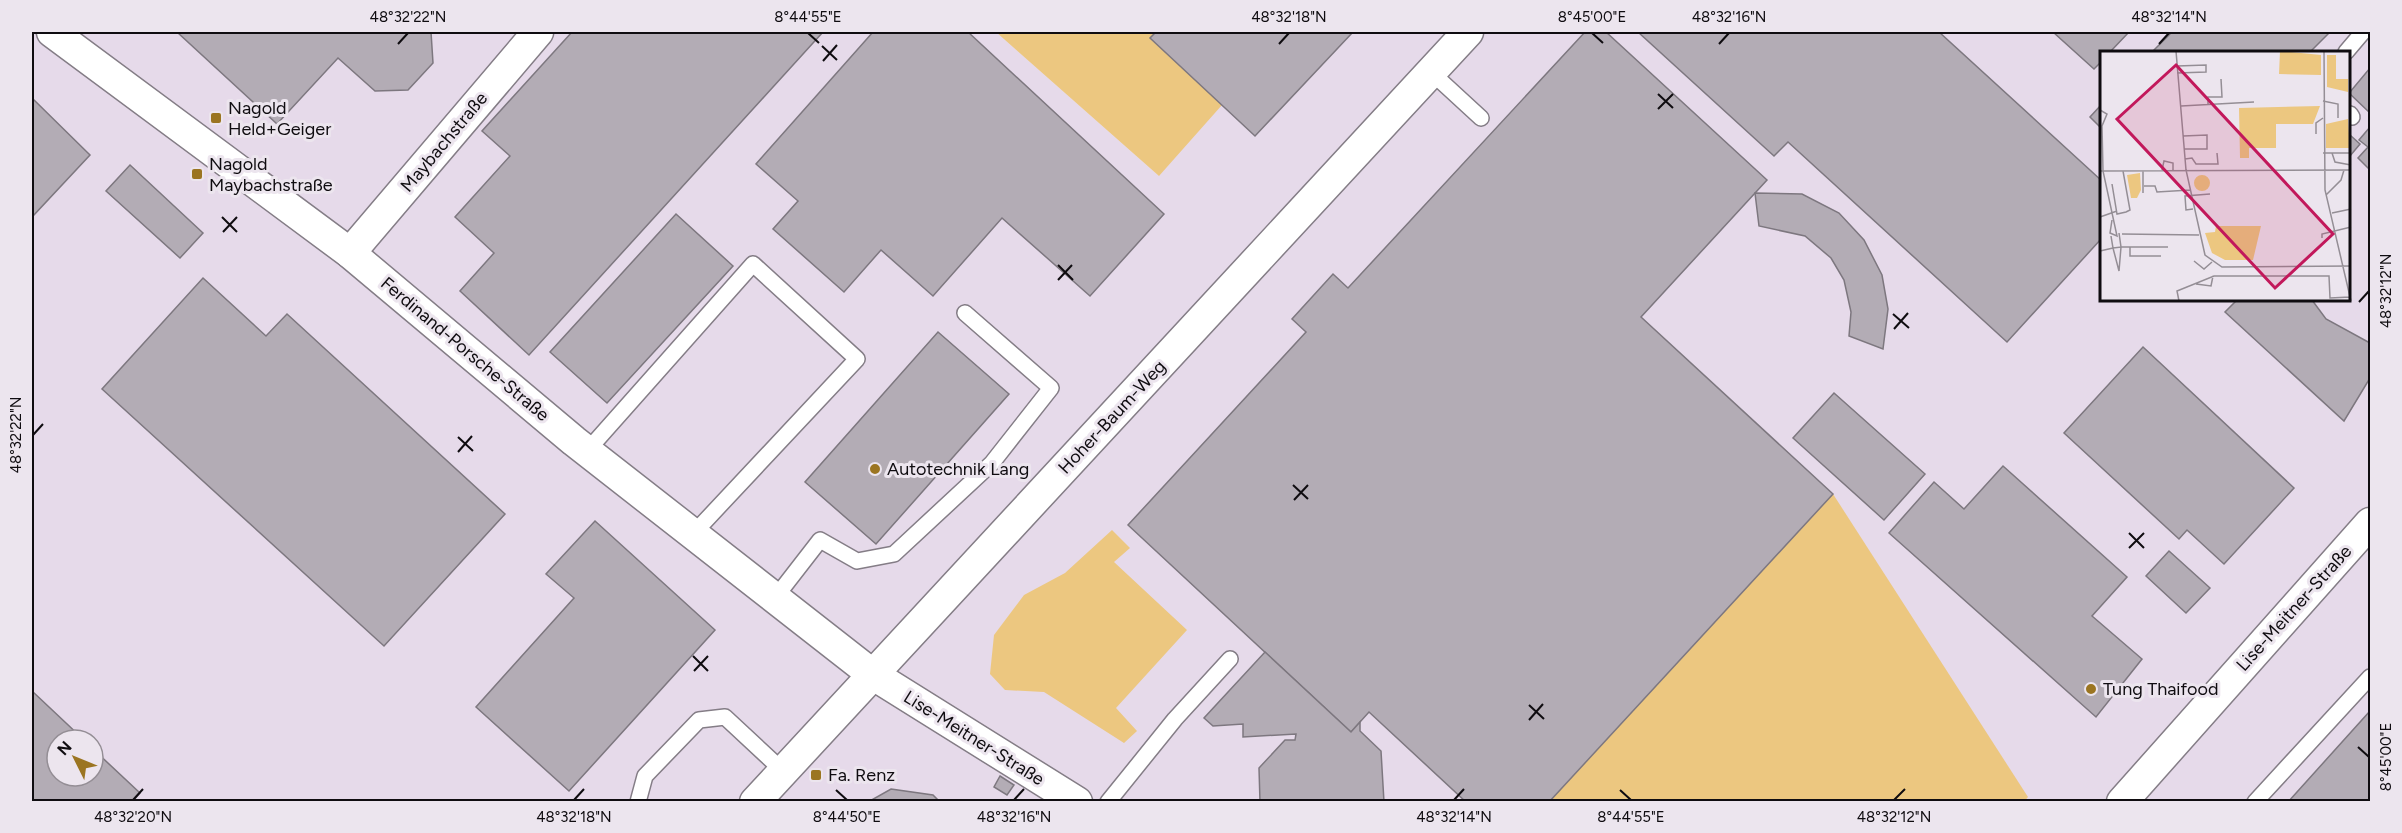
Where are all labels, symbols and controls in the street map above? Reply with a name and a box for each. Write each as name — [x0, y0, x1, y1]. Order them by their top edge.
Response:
text: 48°32'22"N — [370, 8, 446, 26]
text: 8°44'55"E — [774, 8, 842, 26]
text: 48°32'18"N — [1251, 8, 1327, 26]
text: 8°45'00"E — [1558, 8, 1626, 26]
text: 48°32'16"N — [1692, 8, 1766, 26]
text: 48°32'14"N — [2131, 8, 2207, 26]
inset map — [2100, 51, 2351, 302]
street label: Maybachstraße — [396, 87, 492, 196]
place label: Nagold Held+Geiger — [228, 97, 331, 140]
marker: Nagold Held+Geiger — [209, 111, 223, 125]
place label: Nagold Maybachstraße — [209, 153, 333, 196]
marker: Nagold Maybachstraße — [190, 167, 204, 181]
text: 48°32'12"N — [2377, 254, 2395, 328]
street label: Ferdinand-Porsche-Straße — [376, 272, 554, 426]
street label: Hoher-Baum-Weg — [1054, 356, 1170, 478]
text: 48°32'22"N — [7, 397, 25, 473]
place label: Autotechnik Lang — [887, 458, 1029, 480]
marker: Autotechnik Lang — [868, 462, 882, 476]
street label: Lise-Meitner-Straße — [2232, 540, 2356, 676]
place label: Tung Thaifood — [2103, 678, 2219, 700]
marker: Tung Thaifood — [2084, 682, 2098, 696]
street label: Lise-Meitner-Straße — [900, 686, 1049, 790]
text: 8°45'00"E — [2377, 723, 2395, 791]
north arrow — [45, 728, 105, 788]
text: N — [53, 737, 76, 759]
place label: Fa. Renz — [828, 764, 895, 786]
marker: Fa. Renz — [809, 768, 823, 782]
text: 48°32'20"N — [94, 808, 172, 826]
text: 48°32'18"N — [536, 808, 612, 826]
text: 8°44'50"E — [813, 808, 881, 826]
text: 48°32'16"N — [977, 808, 1051, 826]
text: 48°32'14"N — [1416, 808, 1492, 826]
text: 8°44'55"E — [1597, 808, 1665, 826]
text: 48°32'12"N — [1857, 808, 1931, 826]

